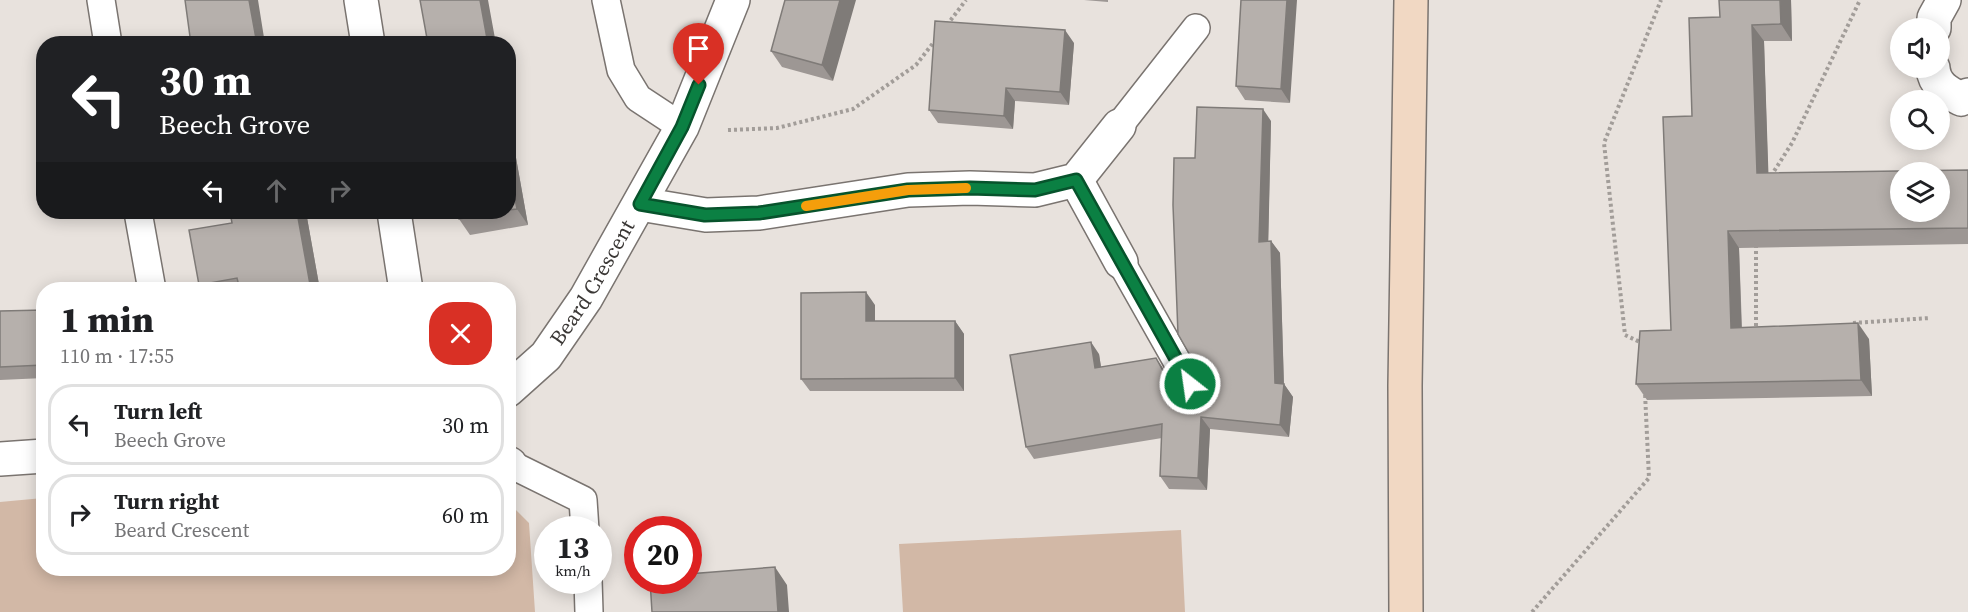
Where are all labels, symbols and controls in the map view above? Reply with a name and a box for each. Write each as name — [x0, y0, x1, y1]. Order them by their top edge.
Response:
map controls — [1890, 18, 1950, 222]
button: sound — [1890, 18, 1950, 78]
pin — [673, 23, 724, 85]
icon: arrive — [682, 32, 715, 65]
text: 30 m — [159, 51, 252, 109]
icon: left — [60, 60, 138, 138]
button: search — [1890, 90, 1950, 150]
text: Beech Grove — [159, 106, 310, 143]
button: layers — [1890, 162, 1950, 222]
icon: left — [197, 174, 230, 207]
icon: ahead — [260, 174, 293, 207]
icon: right — [323, 174, 356, 207]
street label: Beard Crescent — [543, 214, 641, 351]
text: 1 min — [60, 295, 154, 344]
button: close — [429, 302, 492, 365]
text: 110 m · 17:55 — [60, 342, 174, 370]
position arrow — [1158, 352, 1222, 416]
text: Turn left — [114, 396, 202, 426]
icon: left — [63, 408, 96, 441]
text: 30 m — [442, 410, 489, 440]
text: Beech Grove — [114, 426, 226, 454]
text: Turn right — [114, 486, 219, 516]
icon: right — [63, 498, 96, 531]
text: 60 m — [442, 500, 489, 530]
text: Beard Crescent — [114, 516, 249, 544]
speed limit sign: 20 — [624, 516, 702, 594]
text: 13 — [557, 527, 589, 568]
text: km/h — [555, 560, 591, 581]

